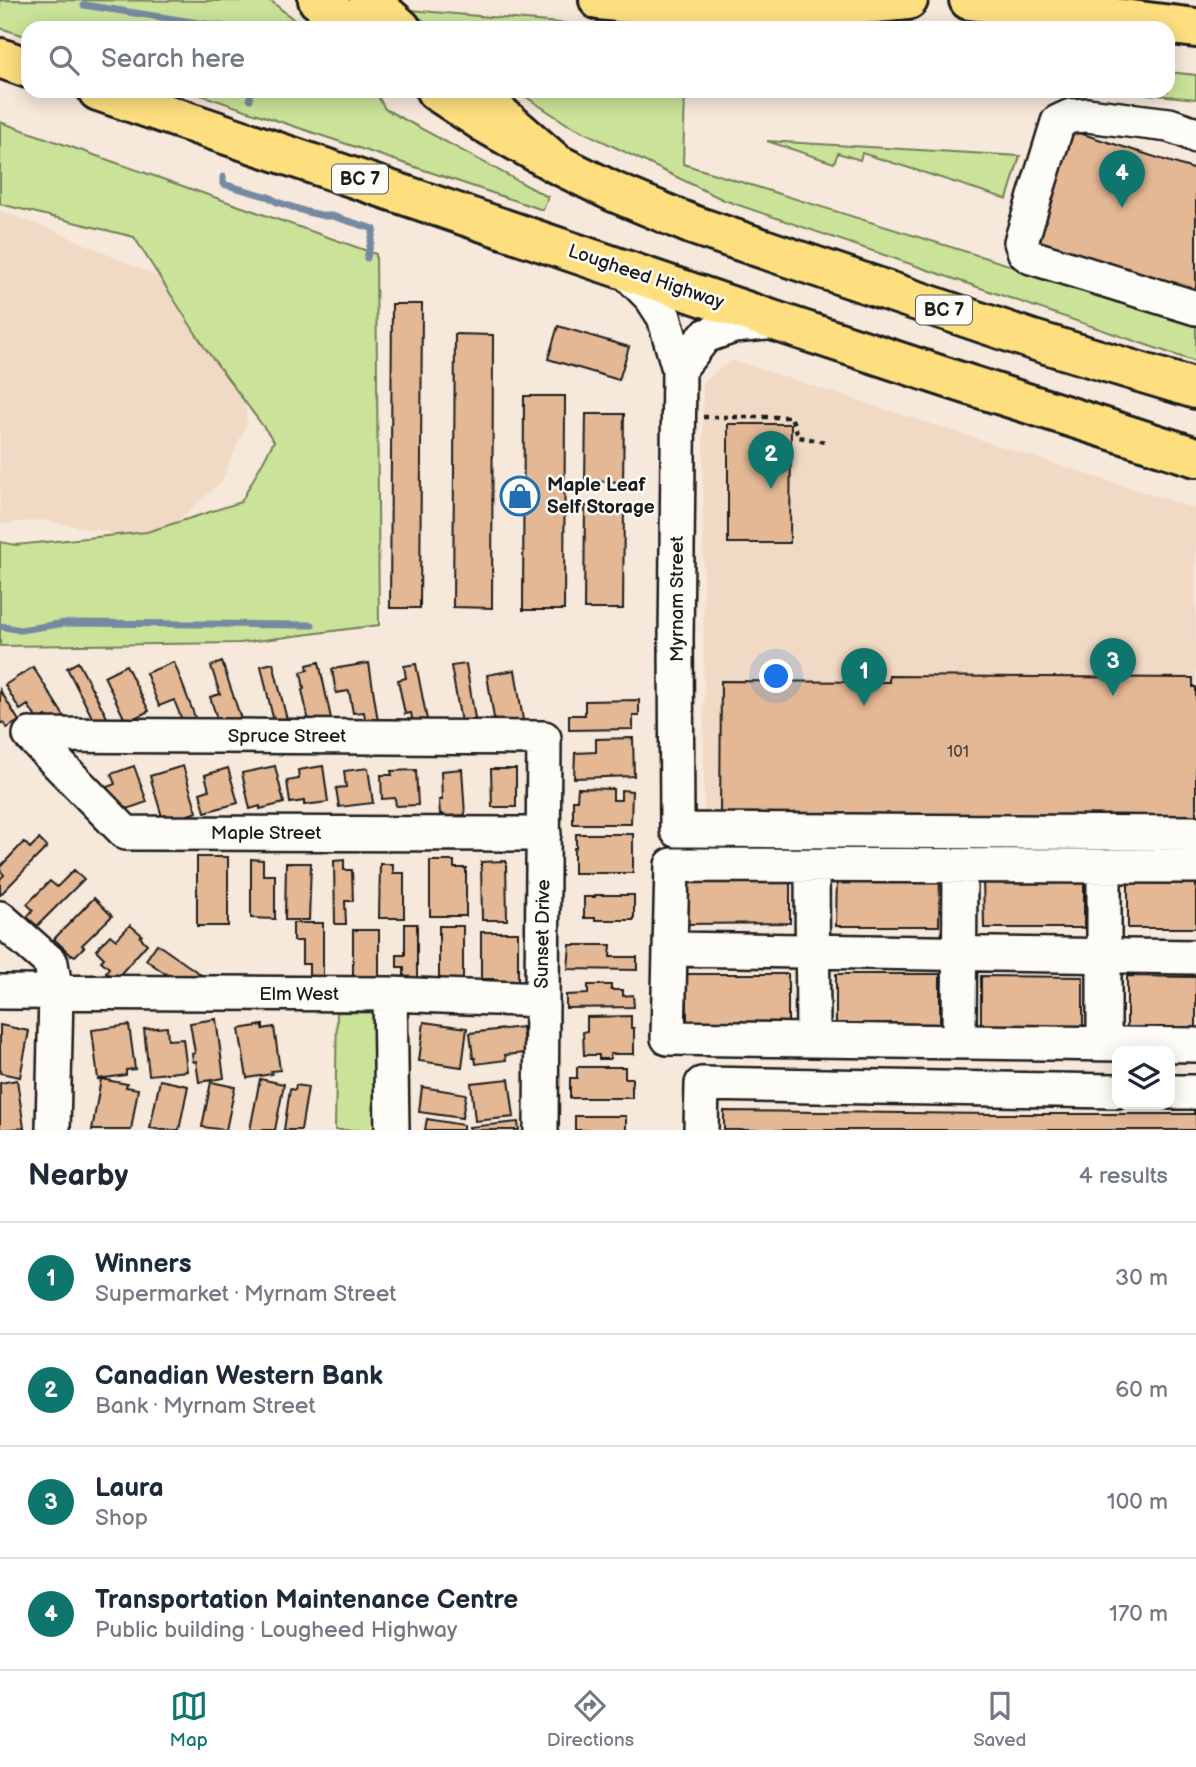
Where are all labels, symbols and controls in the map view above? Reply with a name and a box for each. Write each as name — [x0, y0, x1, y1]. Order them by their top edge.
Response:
search box — [21, 21, 1175, 98]
icon: search — [45, 41, 83, 79]
text: Search here — [101, 44, 245, 75]
pin: 4 — [1099, 150, 1145, 208]
road number: BC 7 — [332, 164, 388, 194]
street label: Lougheed Highway — [565, 240, 727, 315]
road number: BC 7 — [916, 296, 972, 324]
pin: 2 — [748, 431, 794, 489]
place label: Maple Leaf Self Storage — [547, 474, 655, 519]
shop icon: Maple Leaf Self Storage — [499, 475, 541, 517]
street label: Myrnam Street — [666, 536, 689, 662]
pin: 3 — [1090, 638, 1136, 696]
pin: 1 — [841, 648, 887, 706]
your location — [759, 659, 793, 693]
street label: Spruce Street — [228, 725, 346, 748]
house number: 101 — [947, 743, 969, 762]
street label: Maple Street — [211, 822, 321, 845]
street label: Sunset Drive — [531, 879, 555, 989]
street label: Elm West — [259, 983, 339, 1006]
map controls — [1112, 1046, 1175, 1109]
button: layers — [1112, 1046, 1175, 1109]
text: Nearby — [28, 1158, 128, 1194]
text: 4 results — [1079, 1162, 1168, 1190]
text: Winners — [95, 1249, 192, 1280]
text: 1 — [46, 1264, 56, 1292]
text: 30 m — [1115, 1264, 1168, 1292]
text: Supermarket · Myrnam Street — [95, 1280, 396, 1308]
text: Canadian Western Bank — [95, 1361, 383, 1392]
text: 2 — [44, 1376, 58, 1404]
text: 60 m — [1115, 1376, 1168, 1404]
text: Bank · Myrnam Street — [95, 1392, 315, 1420]
text: Laura — [95, 1473, 164, 1504]
text: 3 — [44, 1488, 58, 1516]
text: 100 m — [1107, 1488, 1168, 1516]
text: Shop — [95, 1504, 148, 1532]
text: Transportation Maintenance Centre — [95, 1585, 518, 1616]
text: 4 — [44, 1600, 58, 1628]
text: 170 m — [1109, 1600, 1168, 1628]
text: Public building · Lougheed Highway — [95, 1616, 457, 1644]
tab: Map — [170, 1687, 208, 1752]
tab: Directions — [547, 1687, 634, 1752]
tab: Saved — [973, 1687, 1026, 1752]

